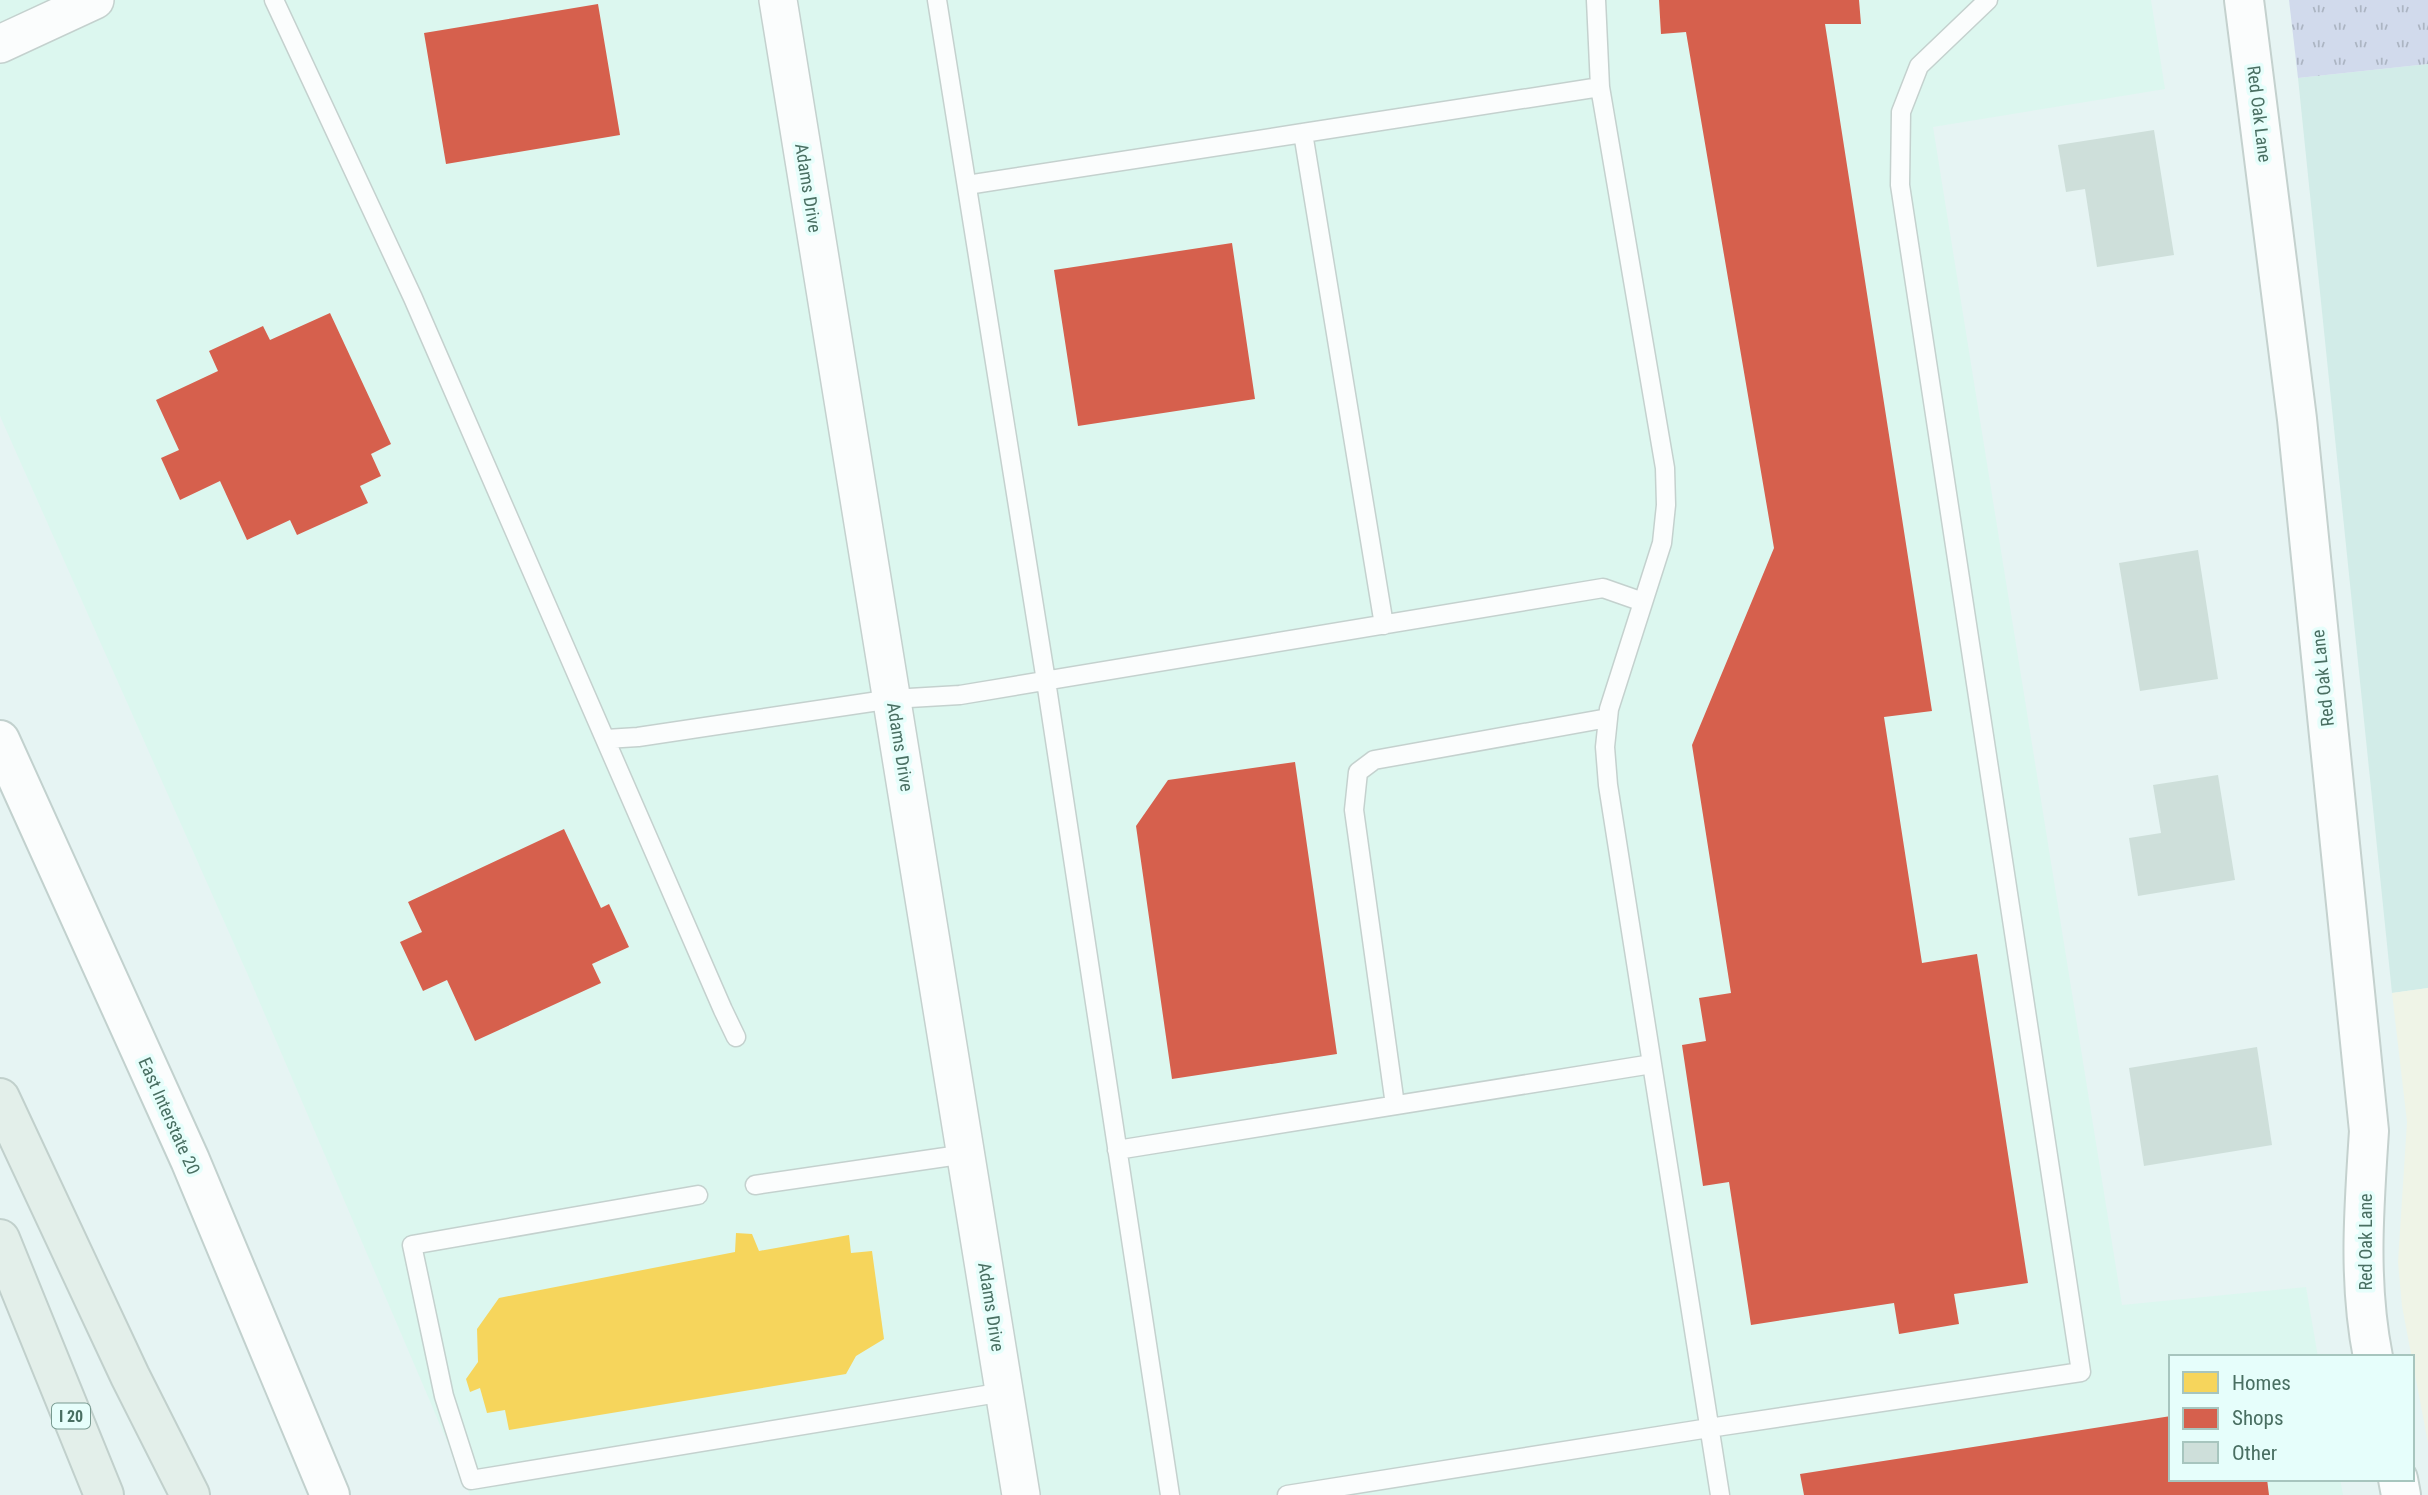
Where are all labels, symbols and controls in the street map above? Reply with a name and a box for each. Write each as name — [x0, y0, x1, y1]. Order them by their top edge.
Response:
street label: Red Oak Lane — [2243, 64, 2276, 163]
street label: Adams Drive — [791, 142, 826, 234]
street label: Red Oak Lane — [2307, 629, 2338, 727]
street label: Adams Drive — [883, 701, 918, 793]
street label: East Interstate 20 — [134, 1054, 205, 1177]
street label: Red Oak Lane — [2355, 1193, 2376, 1291]
street label: Adams Drive — [974, 1261, 1009, 1353]
legend — [2169, 1355, 2414, 1481]
text: Homes — [2232, 1371, 2291, 1395]
road number: I 20 — [52, 1404, 90, 1428]
text: Shops — [2232, 1406, 2284, 1430]
text: Other — [2232, 1441, 2277, 1465]

